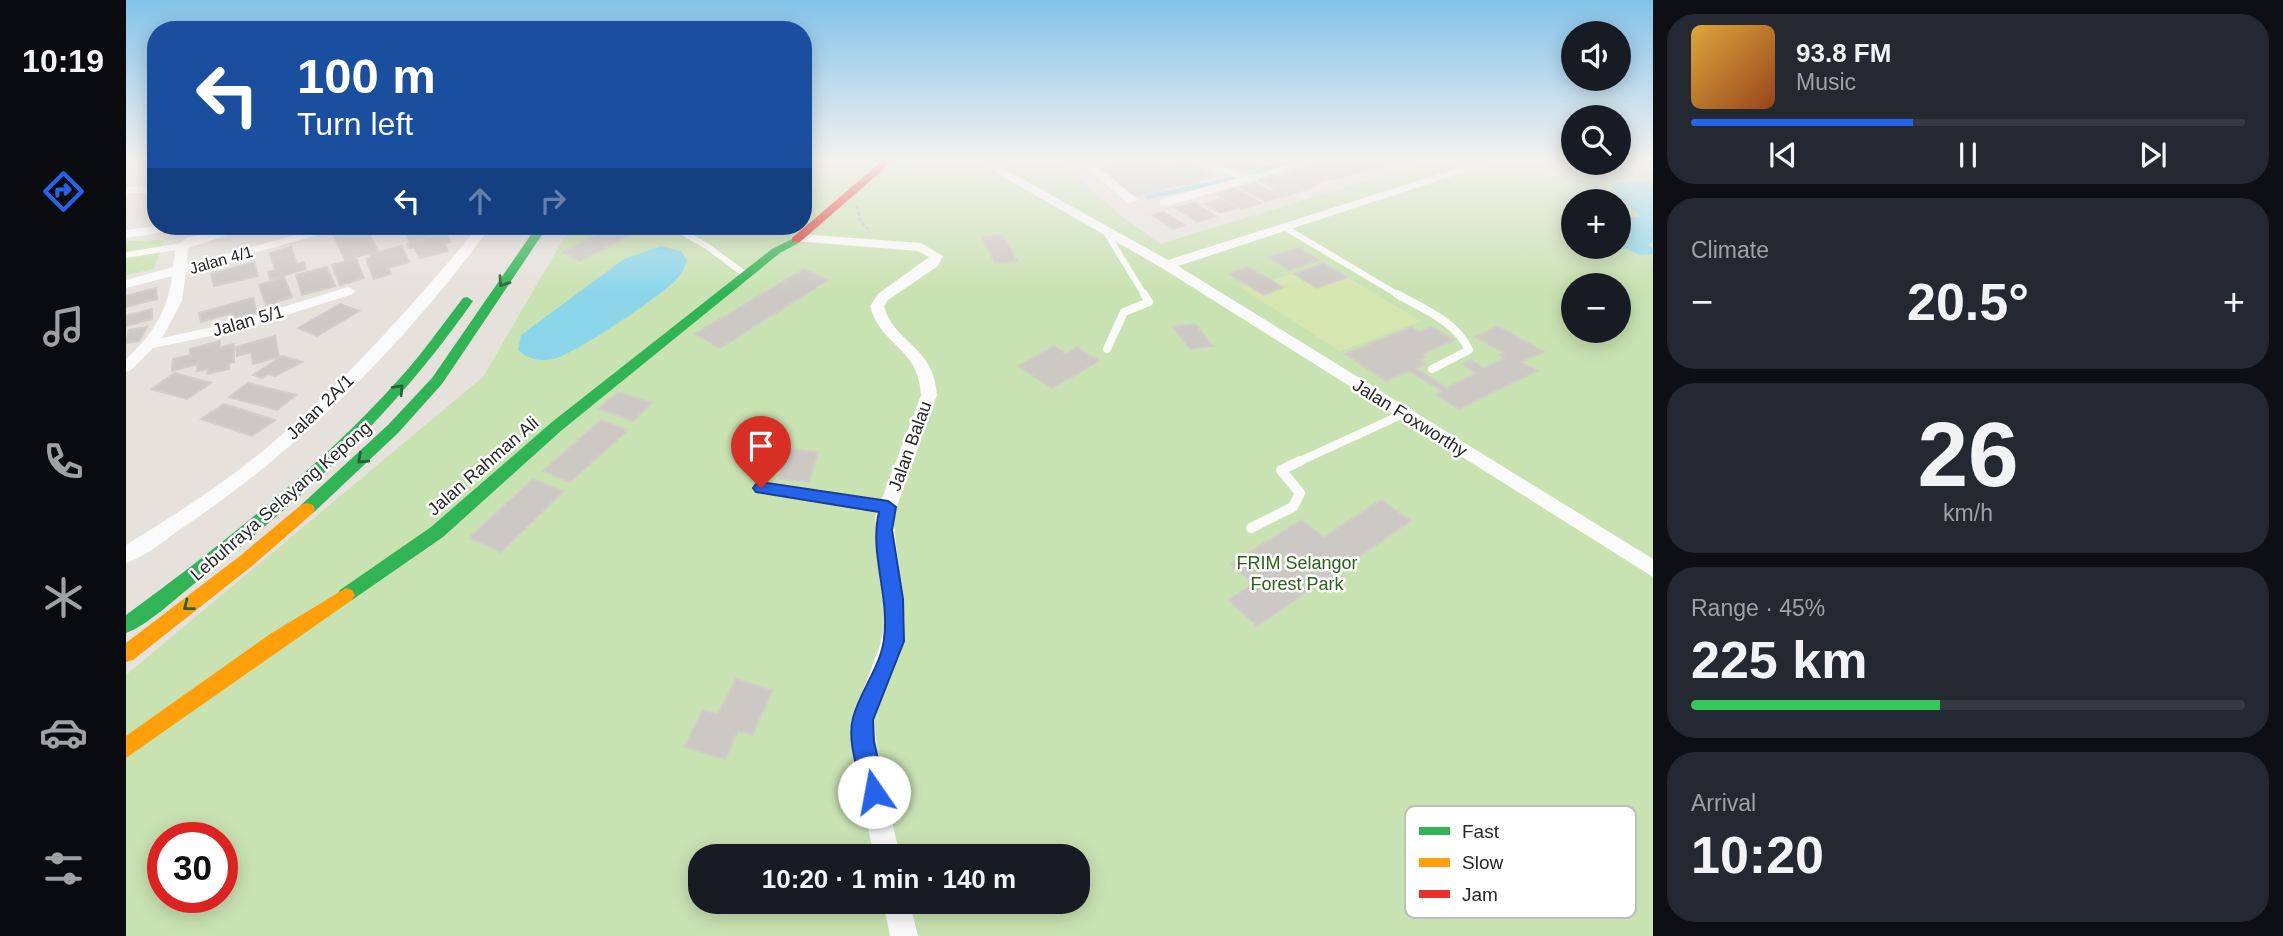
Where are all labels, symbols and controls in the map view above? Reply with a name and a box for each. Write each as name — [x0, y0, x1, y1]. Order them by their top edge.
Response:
map controls — [1561, 21, 1631, 343]
button: sound — [1561, 21, 1631, 91]
text: 93.8 FM — [1796, 38, 1891, 68]
text: 10:19 — [22, 43, 104, 79]
icon: left — [182, 49, 273, 140]
text: 100 m — [297, 49, 436, 103]
text: Music — [1796, 69, 1856, 95]
button: search — [1561, 105, 1631, 175]
text: Turn left — [297, 106, 413, 142]
icon: previous — [1764, 136, 1802, 174]
icon: pause — [1949, 136, 1987, 174]
icon: next — [2134, 136, 2172, 174]
icon: directions — [39, 167, 88, 216]
icon: left — [388, 182, 426, 220]
icon: ahead — [461, 182, 499, 220]
icon: right — [534, 182, 572, 220]
button: + — [1561, 189, 1631, 259]
text: Climate — [1691, 237, 1769, 263]
street label: Jalan 4/1 — [187, 243, 255, 277]
button: − — [1561, 273, 1631, 343]
text: 20.5° — [1907, 273, 2029, 331]
one-way arrow — [499, 274, 511, 287]
text: − — [1691, 281, 1713, 323]
text: + — [2223, 281, 2245, 323]
street label: Jalan 5/1 — [210, 301, 286, 341]
icon: music — [39, 302, 88, 351]
street label: Jalan 2A/1 — [282, 370, 358, 444]
street label: Jalan Foxworthy — [1349, 375, 1471, 461]
one-way arrow — [391, 384, 404, 397]
street label: Jalan Balau — [885, 398, 935, 494]
text: 26 — [1917, 404, 2019, 505]
street label: Jalan Rahman Ali — [424, 412, 542, 520]
pin — [731, 416, 791, 488]
street label: Lebuhraya Selayang Kepong — [187, 417, 375, 585]
icon: arrive — [742, 427, 780, 465]
icon: phone — [39, 437, 88, 486]
one-way arrow — [357, 450, 370, 463]
text: km/h — [1943, 500, 1993, 526]
park label: FRIM Selangor Forest Park — [1236, 553, 1358, 594]
icon: climate — [39, 573, 88, 622]
text: Range · 45% — [1691, 595, 1825, 621]
one-way arrow — [184, 597, 196, 610]
text: 225 km — [1691, 631, 1867, 689]
icon: car — [39, 708, 88, 757]
position arrow — [837, 755, 911, 829]
text: Arrival — [1691, 790, 1756, 816]
legend — [1405, 806, 1636, 918]
text: Fast — [1462, 821, 1500, 842]
speed limit sign: 30 — [147, 822, 238, 913]
text: 10:20 — [1691, 826, 1824, 884]
icon: filters — [39, 844, 88, 893]
text: Slow — [1462, 852, 1503, 873]
text: 10:20 · 1 min · 140 m — [762, 864, 1016, 894]
text: Jam — [1462, 884, 1498, 905]

